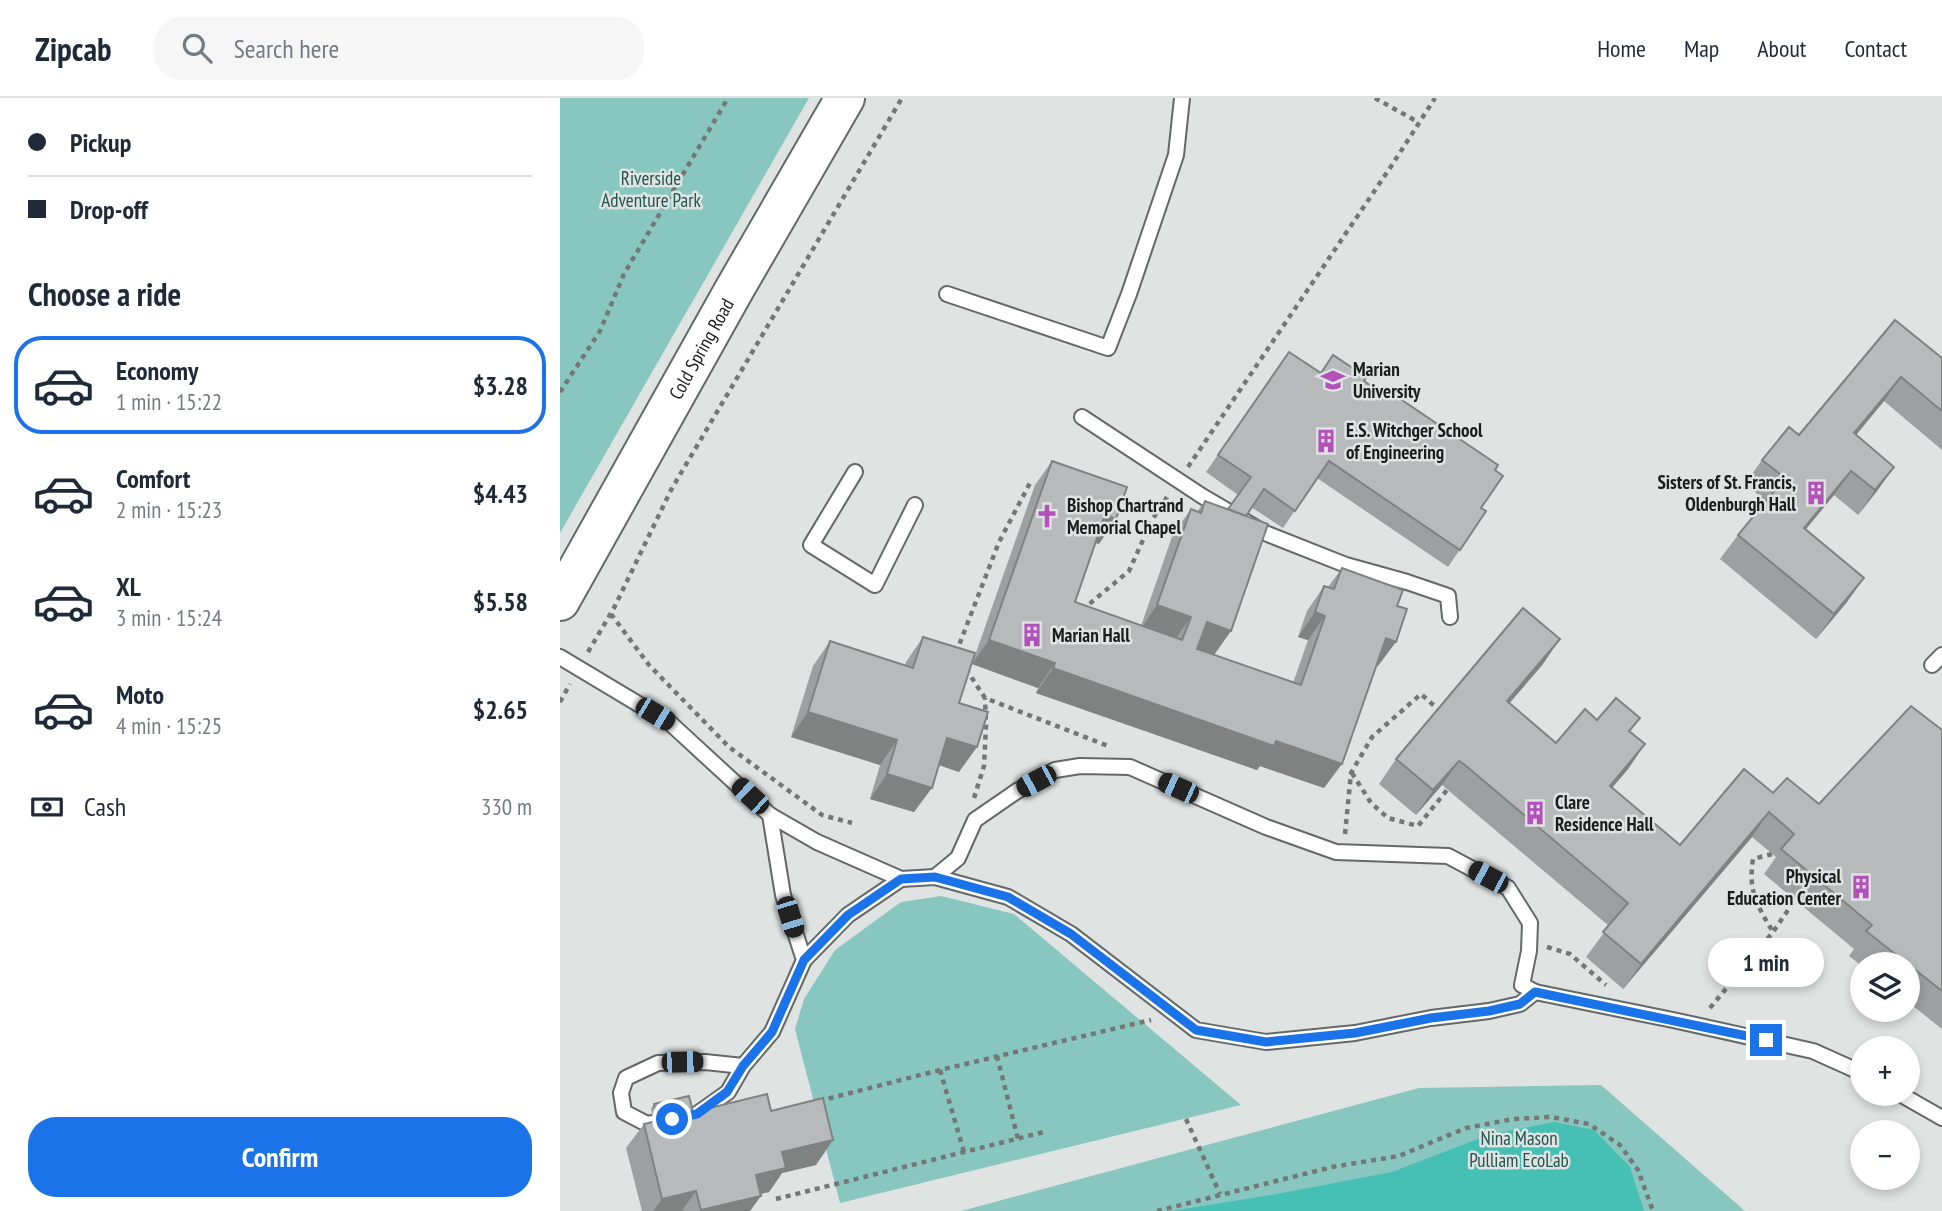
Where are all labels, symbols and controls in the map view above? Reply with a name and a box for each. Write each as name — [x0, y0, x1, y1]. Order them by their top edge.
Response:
search box — [154, 17, 644, 80]
text: Zipcab — [35, 27, 112, 70]
icon: search — [178, 29, 216, 67]
text: Search here — [234, 32, 339, 65]
text: Home — [1597, 33, 1646, 64]
text: Map — [1684, 33, 1719, 64]
text: About — [1757, 33, 1806, 64]
text: Contact — [1844, 33, 1907, 64]
text: Pickup — [70, 126, 131, 159]
park label: Riverside Adventure Park — [601, 166, 701, 212]
text: Drop-off — [70, 193, 148, 226]
text: Choose a ride — [28, 273, 181, 315]
street label: Cold Spring Road — [663, 294, 739, 403]
icon: car — [32, 354, 95, 417]
text: Economy — [116, 354, 198, 387]
place label: Marian University — [1353, 357, 1421, 403]
school or university icon: Marian University — [1319, 366, 1347, 394]
text: $3.28 — [473, 369, 528, 402]
text: 1 min · 15:22 — [116, 387, 222, 416]
place label: E.S. Witchger School of Engineering — [1346, 418, 1483, 464]
building icon: E.S. Witchger School of Engineering — [1312, 427, 1340, 455]
icon: car — [32, 462, 95, 525]
text: Comfort — [116, 462, 190, 495]
place label: Sisters of St. Francis, Oldenburgh Hall — [1658, 470, 1796, 516]
text: $4.43 — [473, 477, 528, 510]
building icon: Sisters of St. Francis, Oldenburgh Hall — [1802, 479, 1830, 507]
place label: Bishop Chartrand Memorial Chapel — [1067, 493, 1183, 539]
text: 2 min · 15:23 — [116, 495, 222, 524]
church icon: Bishop Chartrand Memorial Chapel — [1033, 502, 1061, 530]
icon: car — [32, 570, 95, 633]
text: XL — [116, 570, 141, 603]
text: $5.58 — [473, 585, 528, 618]
text: 3 min · 15:24 — [116, 603, 222, 632]
building icon: Marian Hall — [1018, 621, 1046, 649]
place label: Marian Hall — [1052, 623, 1130, 647]
icon: car — [32, 678, 95, 741]
text: Moto — [116, 678, 164, 711]
text: $2.65 — [473, 693, 528, 726]
car — [632, 694, 679, 734]
text: 4 min · 15:25 — [116, 711, 222, 740]
car — [1013, 762, 1060, 800]
car — [1155, 770, 1202, 806]
car — [728, 774, 773, 818]
icon: cash — [28, 788, 66, 826]
text: Cash — [84, 790, 126, 823]
place label: Clare Residence Hall — [1555, 790, 1654, 836]
text: 330 m — [481, 792, 532, 821]
building icon: Clare Residence Hall — [1521, 799, 1549, 827]
car — [1465, 858, 1512, 896]
place label: Physical Education Center — [1727, 864, 1841, 910]
building icon: Physical Education Center — [1847, 873, 1875, 901]
car — [774, 894, 807, 940]
callout: 1 min — [1708, 939, 1824, 988]
text: 1 min — [1743, 948, 1789, 977]
map controls — [1850, 952, 1920, 1190]
button: layers — [1850, 952, 1920, 1022]
route end — [1750, 1024, 1782, 1056]
button: + — [1850, 1036, 1920, 1106]
car — [661, 1051, 704, 1073]
route start — [656, 1103, 688, 1135]
button: Confirm — [28, 1117, 532, 1197]
button: − — [1850, 1120, 1920, 1190]
park label: Nina Mason Pulliam EcoLab — [1469, 1126, 1569, 1172]

